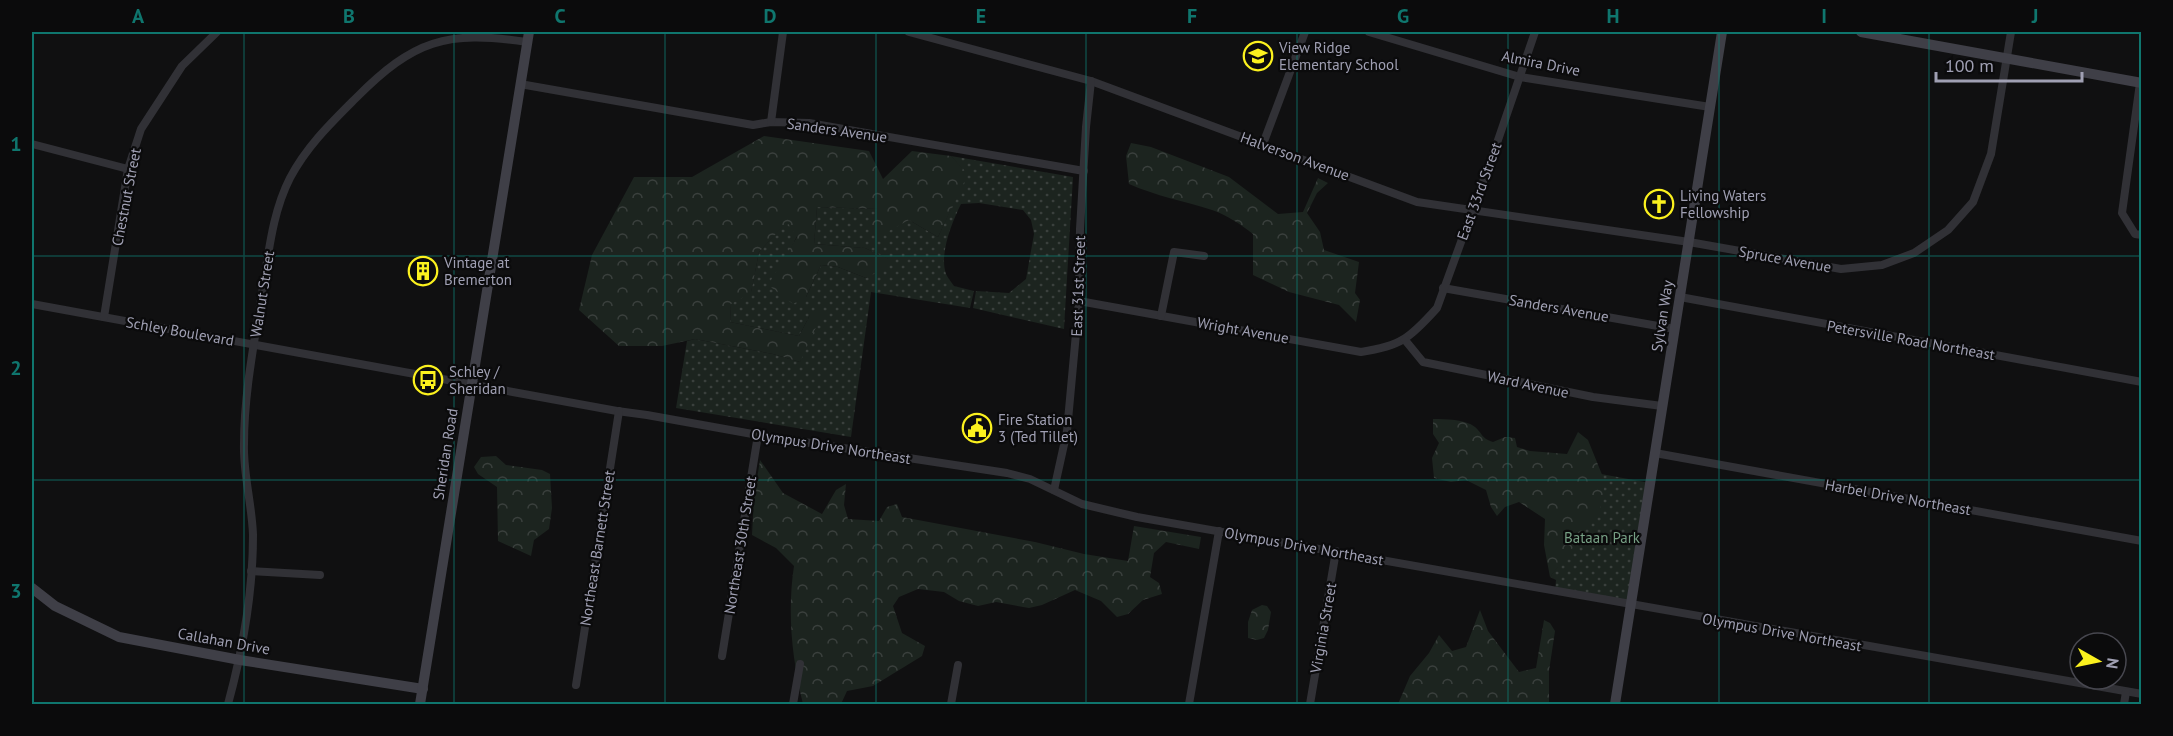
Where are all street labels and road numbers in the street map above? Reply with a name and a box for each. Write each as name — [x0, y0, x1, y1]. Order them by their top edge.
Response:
street label: Almira Drive — [1500, 46, 1582, 80]
street label: Sanders Avenue — [786, 114, 888, 146]
street label: Halverson Avenue — [1238, 127, 1352, 185]
street label: East 33rd Street — [1453, 139, 1505, 243]
street label: Chestnut Street — [107, 146, 145, 248]
street label: East 31st Street — [1067, 235, 1089, 337]
street label: Spruce Avenue — [1737, 242, 1833, 276]
street label: Walnut Street — [246, 249, 278, 339]
street label: Sylvan Way — [1647, 279, 1677, 353]
street label: Sanders Avenue — [1508, 290, 1610, 326]
street label: Schley Boulevard — [124, 312, 236, 350]
street label: Wright Avenue — [1196, 313, 1290, 347]
street label: Petersville Road Northeast — [1826, 316, 1996, 364]
street label: Ward Avenue — [1486, 366, 1570, 402]
street label: Sheridan Road — [428, 407, 462, 501]
street label: Olympus Drive Northeast — [750, 424, 912, 468]
street label: Northeast Barnett Street — [575, 469, 619, 627]
street label: Northeast 30th Street — [720, 475, 760, 615]
street label: Harbel Drive Northeast — [1824, 475, 1972, 519]
street label: Olympus Drive Northeast — [1223, 523, 1385, 569]
street label: Virginia Street — [1306, 581, 1340, 676]
street label: Olympus Drive Northeast — [1701, 609, 1863, 655]
street label: Callahan Drive — [176, 624, 272, 658]

